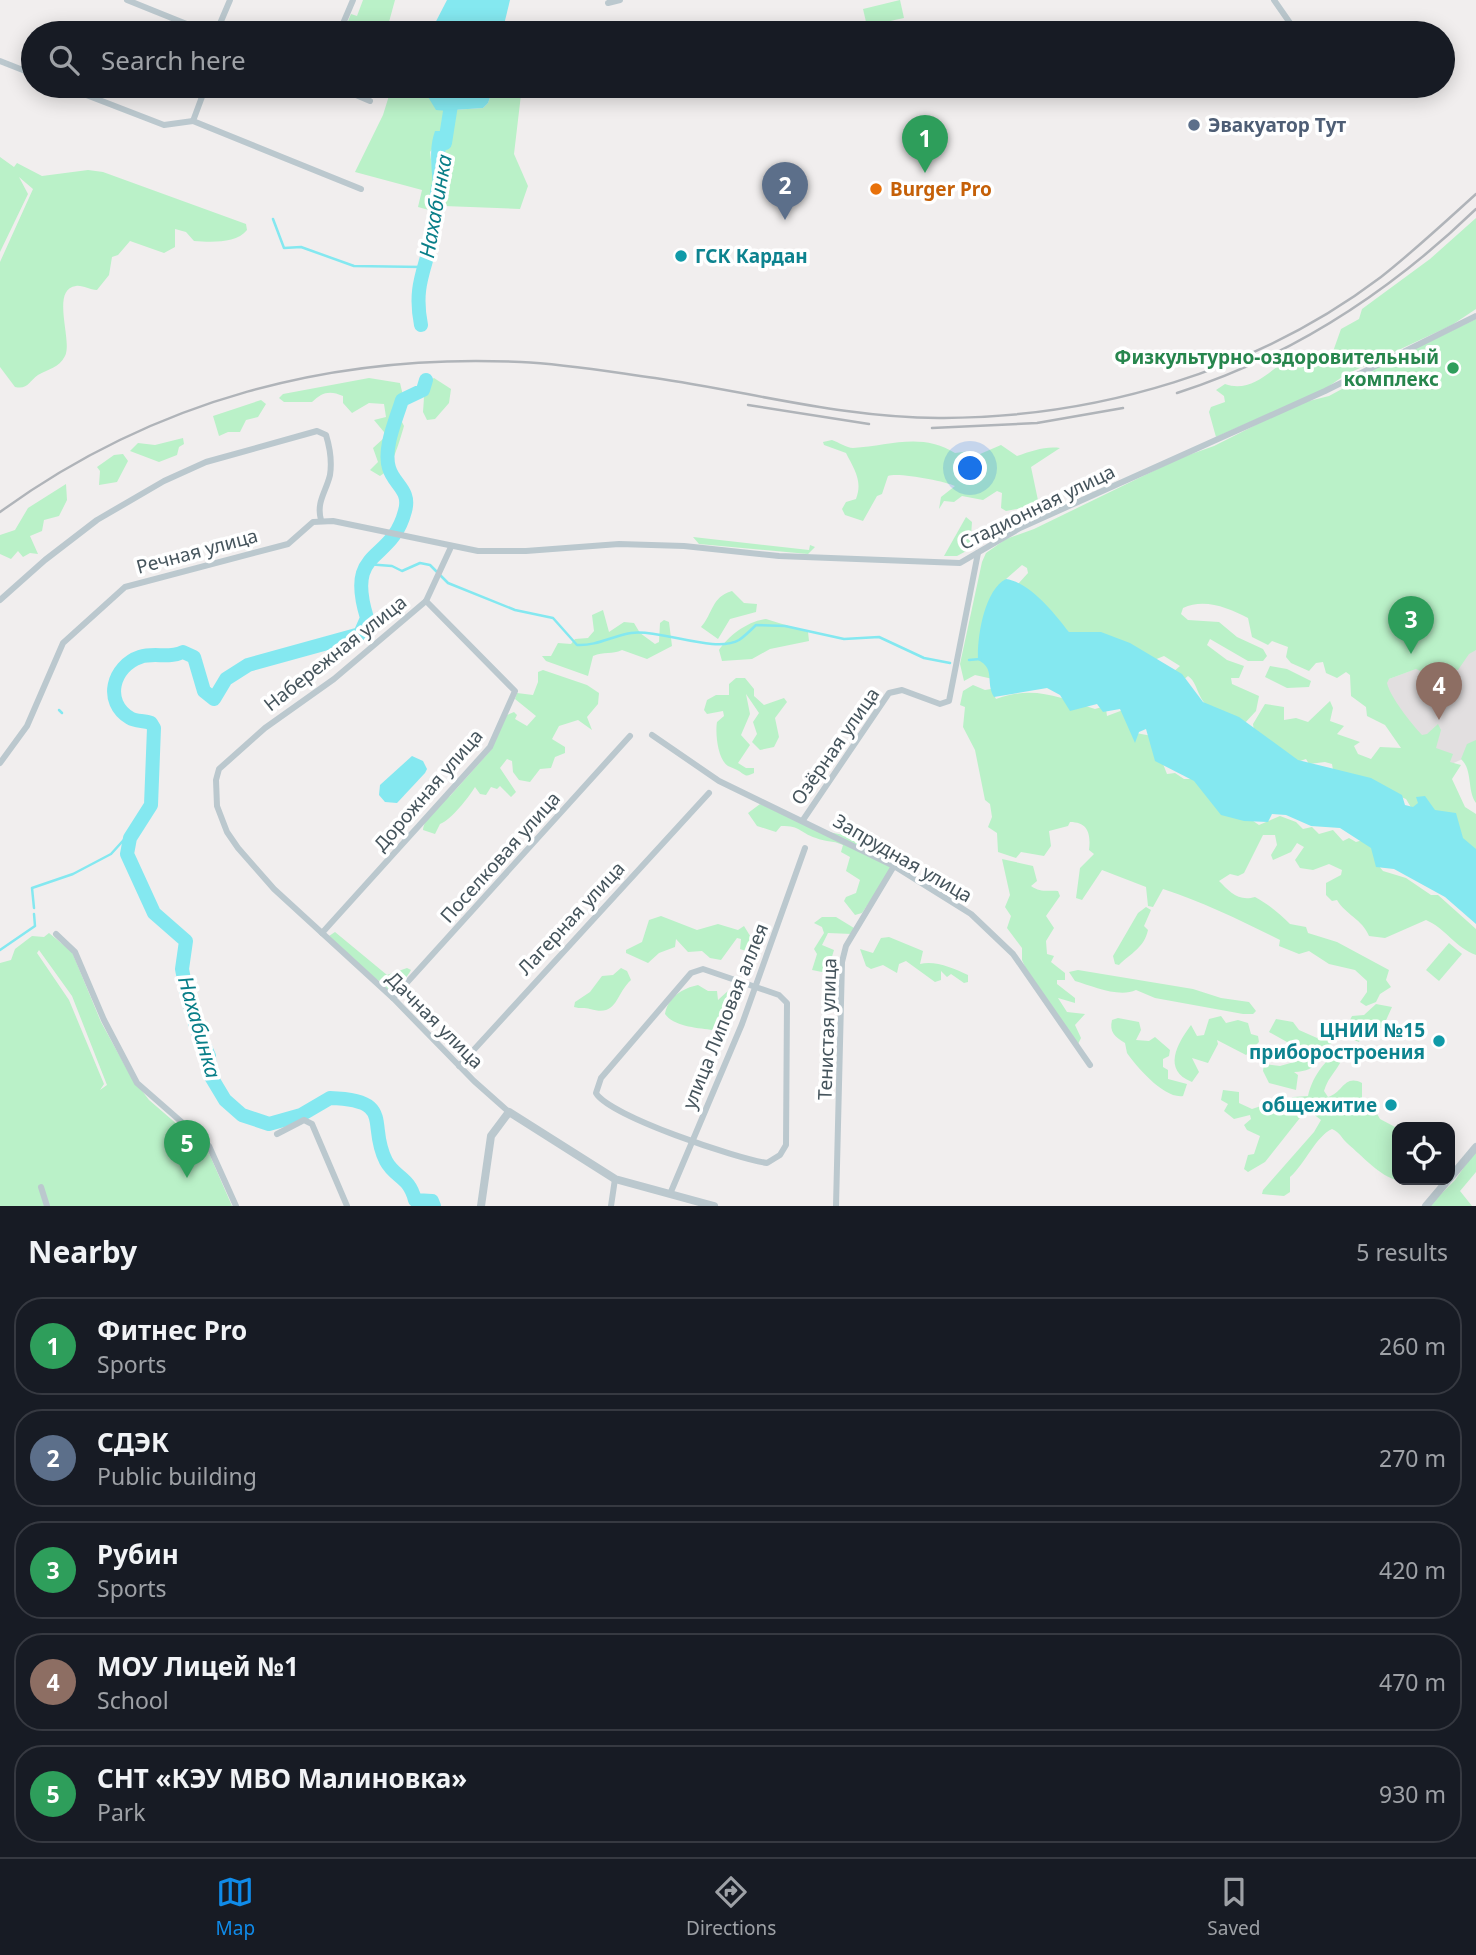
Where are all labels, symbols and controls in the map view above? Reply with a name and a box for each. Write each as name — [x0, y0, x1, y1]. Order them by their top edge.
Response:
search box — [21, 21, 1455, 98]
icon: search — [45, 41, 83, 79]
text: Search here — [101, 42, 246, 78]
place label: Эвакуатор Тут — [1208, 112, 1346, 138]
pin: 1 — [902, 115, 948, 173]
marker: Эвакуатор Тут — [1186, 117, 1202, 133]
water label: Нахабинка — [412, 152, 458, 260]
pin: 2 — [762, 162, 808, 220]
place label: Burger Pro — [890, 176, 992, 202]
marker: Burger Pro — [868, 181, 884, 197]
place label: ГСК Кардан — [695, 243, 808, 269]
marker: ГСК Кардан — [673, 248, 689, 264]
place label: Физкультурно-оздоровительный комплекс — [1114, 344, 1439, 392]
marker: Физкультурно-оздоровительный комплекс — [1445, 360, 1461, 376]
your location — [953, 451, 987, 485]
street label: Стадионная улица — [955, 458, 1119, 556]
street label: Речная улица — [133, 522, 261, 580]
street label: Набережная улица — [258, 589, 412, 717]
pin: 3 — [1388, 596, 1434, 654]
pin: 4 — [1416, 662, 1462, 720]
street label: Озёрная улица — [785, 682, 885, 810]
street label: Дорожная улица — [368, 723, 488, 857]
street label: Поселковая улица — [434, 786, 566, 928]
street label: Запрудная улица — [829, 808, 977, 908]
street label: Лагерная улица — [512, 856, 630, 980]
street label: улица Липовая аллея — [676, 919, 774, 1113]
street label: Тенистая улица — [812, 957, 842, 1101]
street label: Дачная улица — [381, 966, 489, 1074]
water label: Нахабинка — [172, 973, 228, 1081]
place label: ЦНИИ №15 приборостроения — [1249, 1017, 1425, 1065]
marker: ЦНИИ №15 приборостроения — [1431, 1033, 1447, 1049]
place label: общежитие — [1262, 1092, 1377, 1118]
marker: общежитие — [1383, 1097, 1399, 1113]
pin: 5 — [164, 1120, 210, 1178]
map controls — [1392, 1122, 1455, 1185]
button: locate — [1392, 1122, 1455, 1185]
text: Nearby — [28, 1231, 137, 1272]
text: 5 results — [1356, 1236, 1448, 1268]
text: Фитнес Pro — [97, 1312, 247, 1348]
text: 1 — [46, 1330, 60, 1362]
text: 260 m — [1379, 1330, 1446, 1362]
text: Sports — [97, 1348, 167, 1380]
text: СДЭК — [97, 1424, 169, 1460]
text: 2 — [46, 1442, 60, 1474]
text: 270 m — [1379, 1442, 1446, 1474]
text: Public building — [97, 1460, 257, 1492]
text: Рубин — [97, 1536, 179, 1572]
text: 3 — [46, 1554, 60, 1586]
text: 420 m — [1379, 1554, 1446, 1586]
text: Sports — [97, 1572, 167, 1604]
text: МОУ Лицей №1 — [97, 1648, 299, 1684]
text: 4 — [46, 1666, 60, 1698]
text: 470 m — [1379, 1666, 1446, 1698]
text: School — [97, 1684, 169, 1716]
text: СНТ «КЭУ МВО Малиновка» — [97, 1760, 467, 1796]
text: 5 — [46, 1778, 60, 1810]
text: 930 m — [1379, 1778, 1446, 1810]
text: Park — [97, 1796, 146, 1828]
tab: Map — [216, 1873, 255, 1941]
tab: Directions — [686, 1873, 776, 1941]
tab: Saved — [1207, 1873, 1260, 1941]

